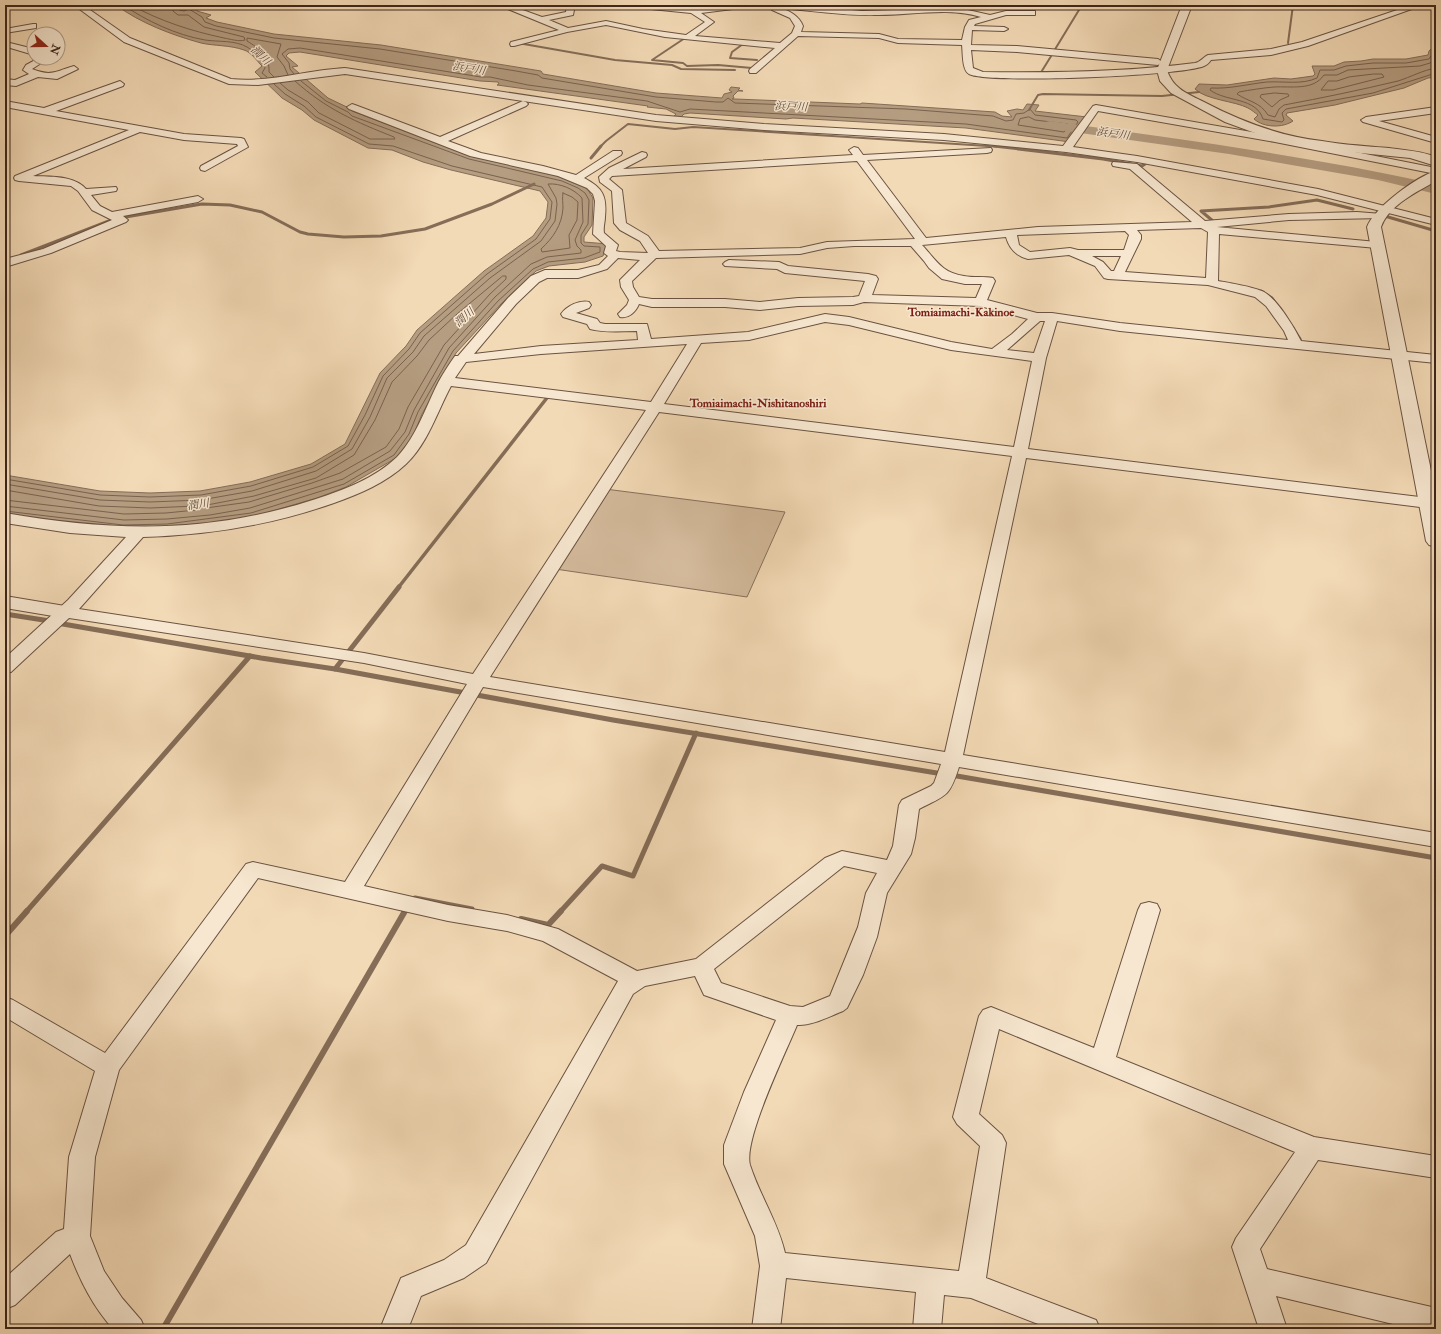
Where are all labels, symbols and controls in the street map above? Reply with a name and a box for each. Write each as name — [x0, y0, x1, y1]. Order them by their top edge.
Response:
north arrow — [26, 26, 66, 66]
text: N — [47, 42, 63, 57]
water label: 潤川 — [248, 43, 274, 68]
water label: 浜戸川 — [452, 59, 487, 78]
water label: 浜戸川 — [774, 99, 809, 114]
water label: 浜戸川 — [1096, 125, 1131, 142]
water label: 潤川 — [452, 305, 478, 329]
district label: Tomiaimachi-Kakinoe — [907, 305, 1015, 320]
district label: Tomiaimachi-Nishitanoshiri — [689, 396, 827, 411]
water label: 潤川 — [186, 496, 211, 512]

